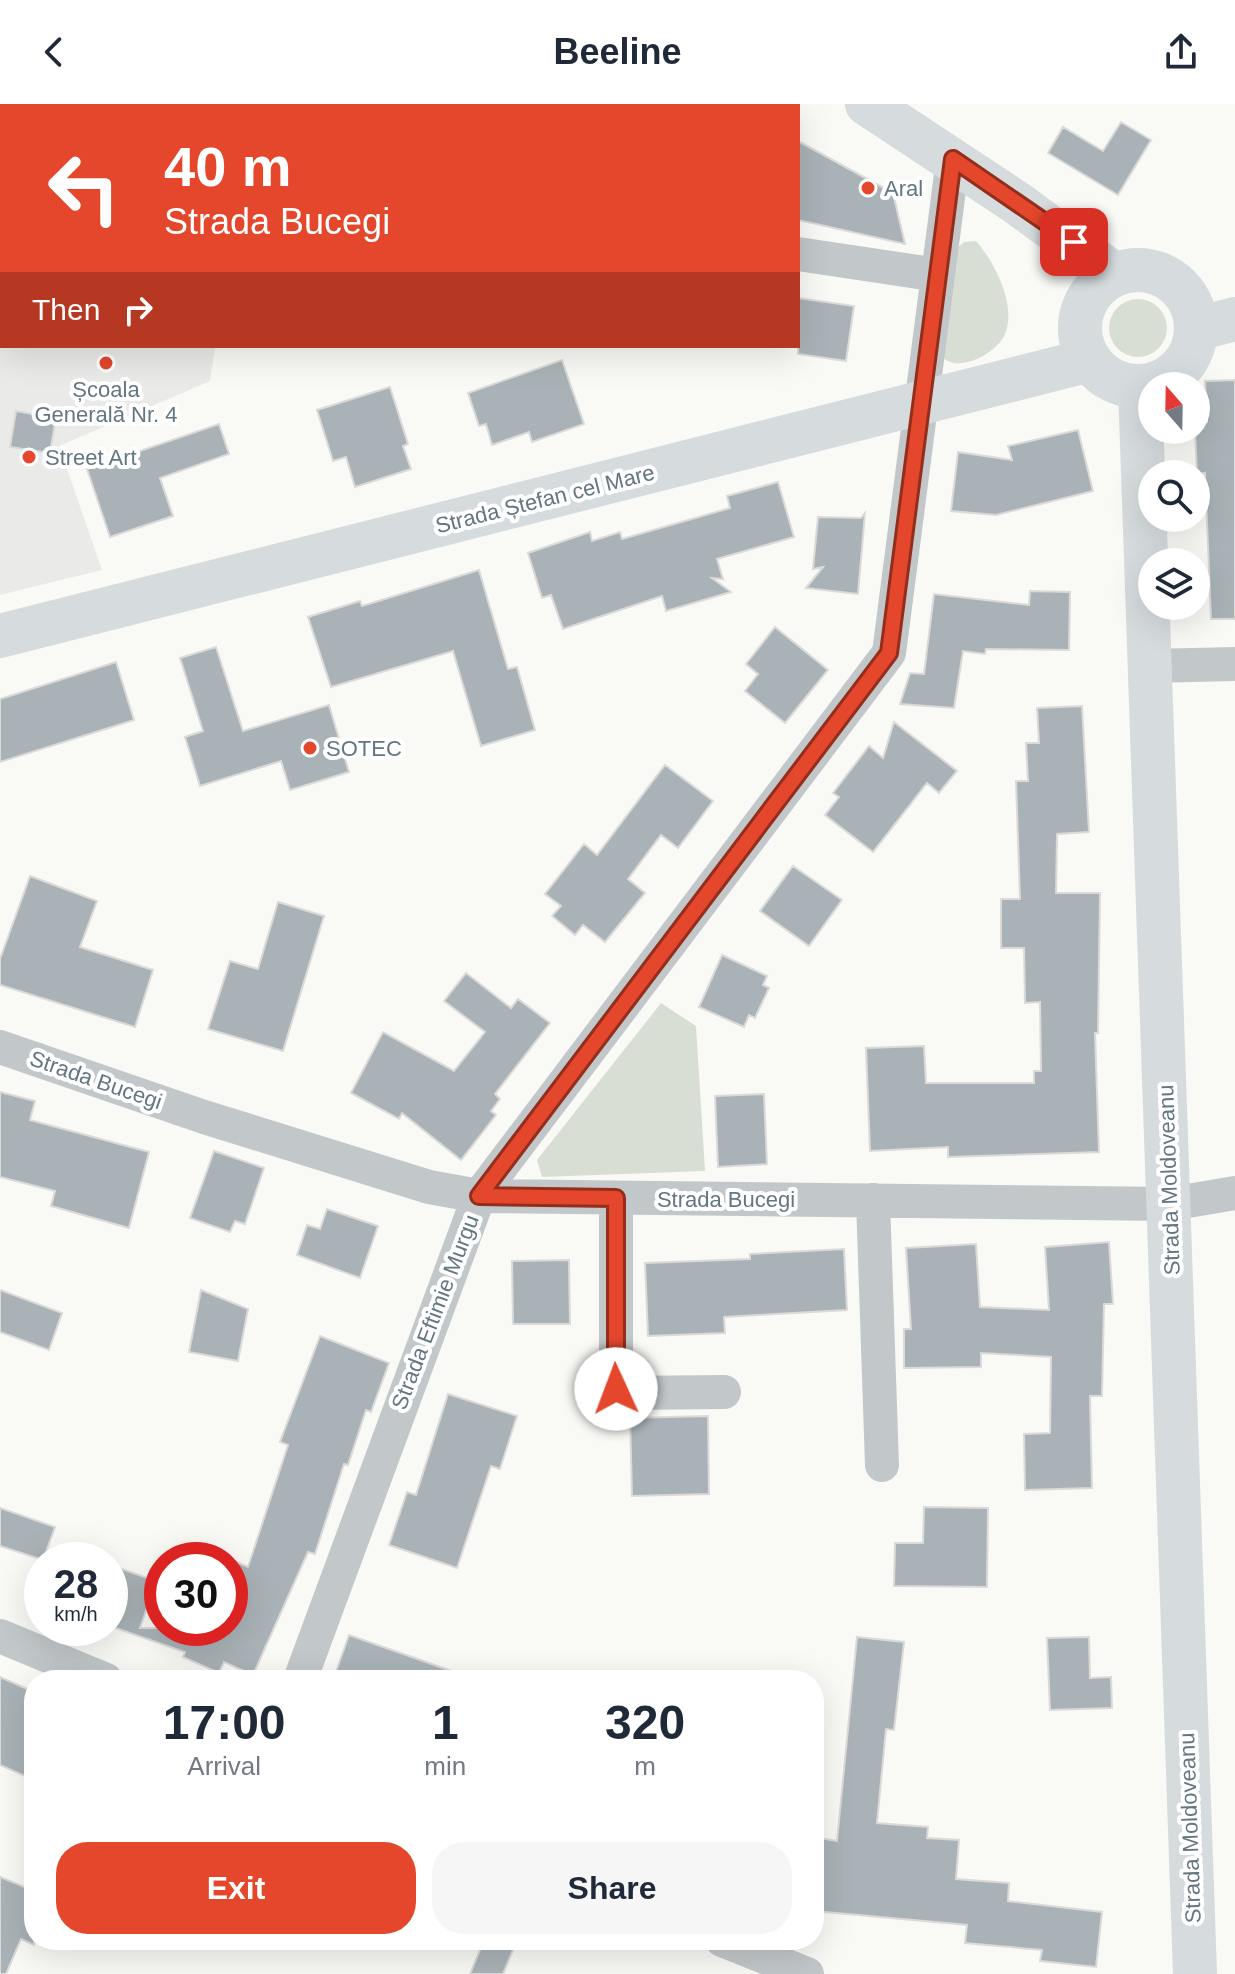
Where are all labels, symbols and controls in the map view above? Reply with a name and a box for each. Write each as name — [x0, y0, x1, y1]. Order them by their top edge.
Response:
icon: back — [32, 30, 76, 74]
icon: share — [1159, 30, 1203, 74]
text: Beeline — [553, 31, 682, 72]
text: 40 m — [164, 135, 292, 198]
icon: left — [32, 136, 136, 240]
place label: Aral — [884, 176, 923, 201]
marker: Aral — [859, 179, 877, 197]
text: Strada Bucegi — [164, 201, 390, 242]
pin — [1040, 208, 1108, 276]
icon: arrive — [1052, 220, 1096, 264]
icon: right — [116, 288, 160, 332]
text: Then — [32, 293, 100, 326]
marker: Școala Generală Nr. 4 — [97, 354, 115, 372]
north arrow — [1138, 372, 1210, 444]
map controls — [1138, 372, 1210, 620]
place label: Școala Generală Nr. 4 — [34, 377, 178, 427]
place label: Street Art — [45, 445, 137, 470]
marker: Street Art — [20, 448, 38, 466]
street label: Strada Ștefan cel Mare — [433, 460, 657, 538]
button: search — [1138, 460, 1210, 532]
button: layers — [1138, 548, 1210, 620]
place label: SOTEC — [326, 736, 402, 761]
marker: SOTEC — [301, 739, 319, 757]
street label: Strada Bucegi — [27, 1046, 165, 1114]
street label: Strada Moldoveanu — [1153, 1084, 1185, 1276]
street label: Strada Bucegi — [657, 1187, 795, 1212]
street label: Strada Eftimie Murgu — [386, 1211, 484, 1413]
position arrow — [574, 1347, 658, 1431]
speed limit sign: 30 — [144, 1542, 248, 1646]
text: 28 — [54, 1562, 98, 1606]
text: km/h — [54, 1603, 98, 1625]
text: 17:00 — [163, 1696, 286, 1749]
text: 1 — [432, 1696, 459, 1749]
text: 320 — [605, 1696, 685, 1749]
street label: Strada Moldoveanu — [1174, 1732, 1206, 1924]
text: Arrival — [187, 1751, 261, 1781]
text: min — [424, 1751, 466, 1781]
text: m — [634, 1751, 656, 1781]
button: Exit — [56, 1842, 416, 1934]
button: Share — [432, 1842, 792, 1934]

